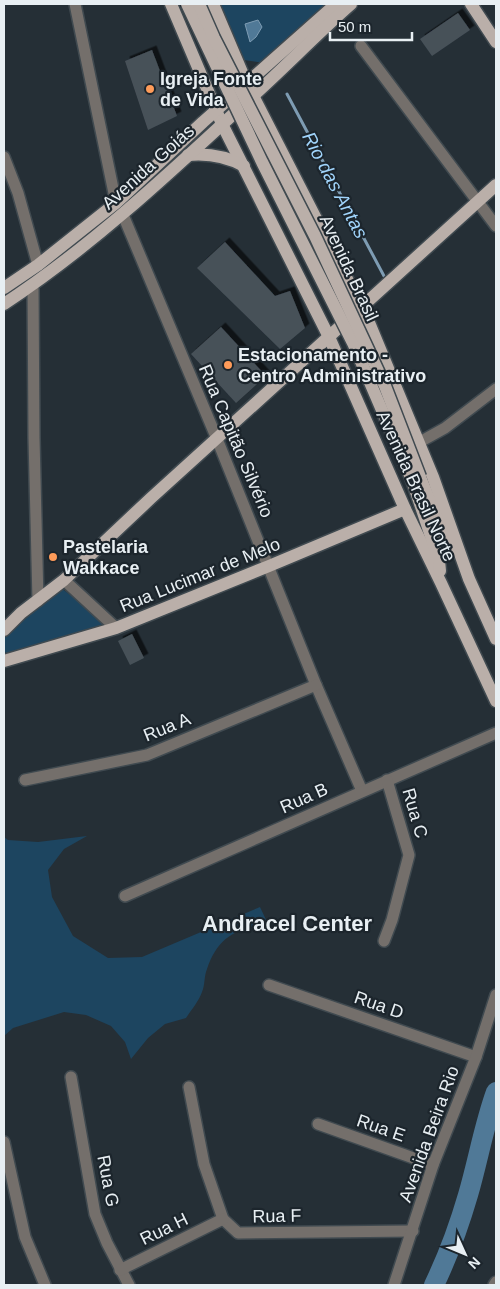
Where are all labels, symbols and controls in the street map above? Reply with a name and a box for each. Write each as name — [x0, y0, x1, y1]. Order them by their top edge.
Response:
scale bar — [330, 10, 412, 42]
text: 50 m — [338, 18, 371, 35]
place label: Igreja Fonte de Vida — [160, 69, 262, 110]
marker: Igreja Fonte de Vida — [144, 83, 156, 95]
street label: Avenida Goiás — [98, 121, 198, 213]
water label: Rio das Antas — [298, 128, 372, 242]
street label: Avenida Brasil — [316, 212, 382, 324]
place label: Estacionamento - Centro Administrativo — [238, 345, 426, 386]
marker: Estacionamento - Centro Administrativo — [222, 359, 234, 371]
street label: Rua Capitão Silvério — [195, 362, 277, 520]
street label: Avenida Brasil Norte — [372, 408, 460, 564]
street label: Rua Lucimar de Melo — [117, 534, 283, 616]
place label: Pastelaria Wakkace — [63, 537, 149, 578]
marker: Pastelaria Wakkace — [47, 551, 59, 563]
street label: Rua A — [141, 709, 193, 745]
street label: Rua B — [277, 779, 331, 817]
street label: Rua C — [398, 786, 432, 840]
district label: Andracel Center — [202, 911, 372, 936]
street label: Rua D — [352, 987, 406, 1023]
street label: Avenida Beira Rio — [395, 1063, 463, 1205]
street label: Rua E — [354, 1110, 408, 1146]
street label: Rua G — [93, 1154, 123, 1208]
street label: Rua F — [252, 1206, 302, 1226]
street label: Rua H — [137, 1209, 191, 1249]
north arrow — [440, 1229, 490, 1279]
text: N — [465, 1254, 484, 1272]

